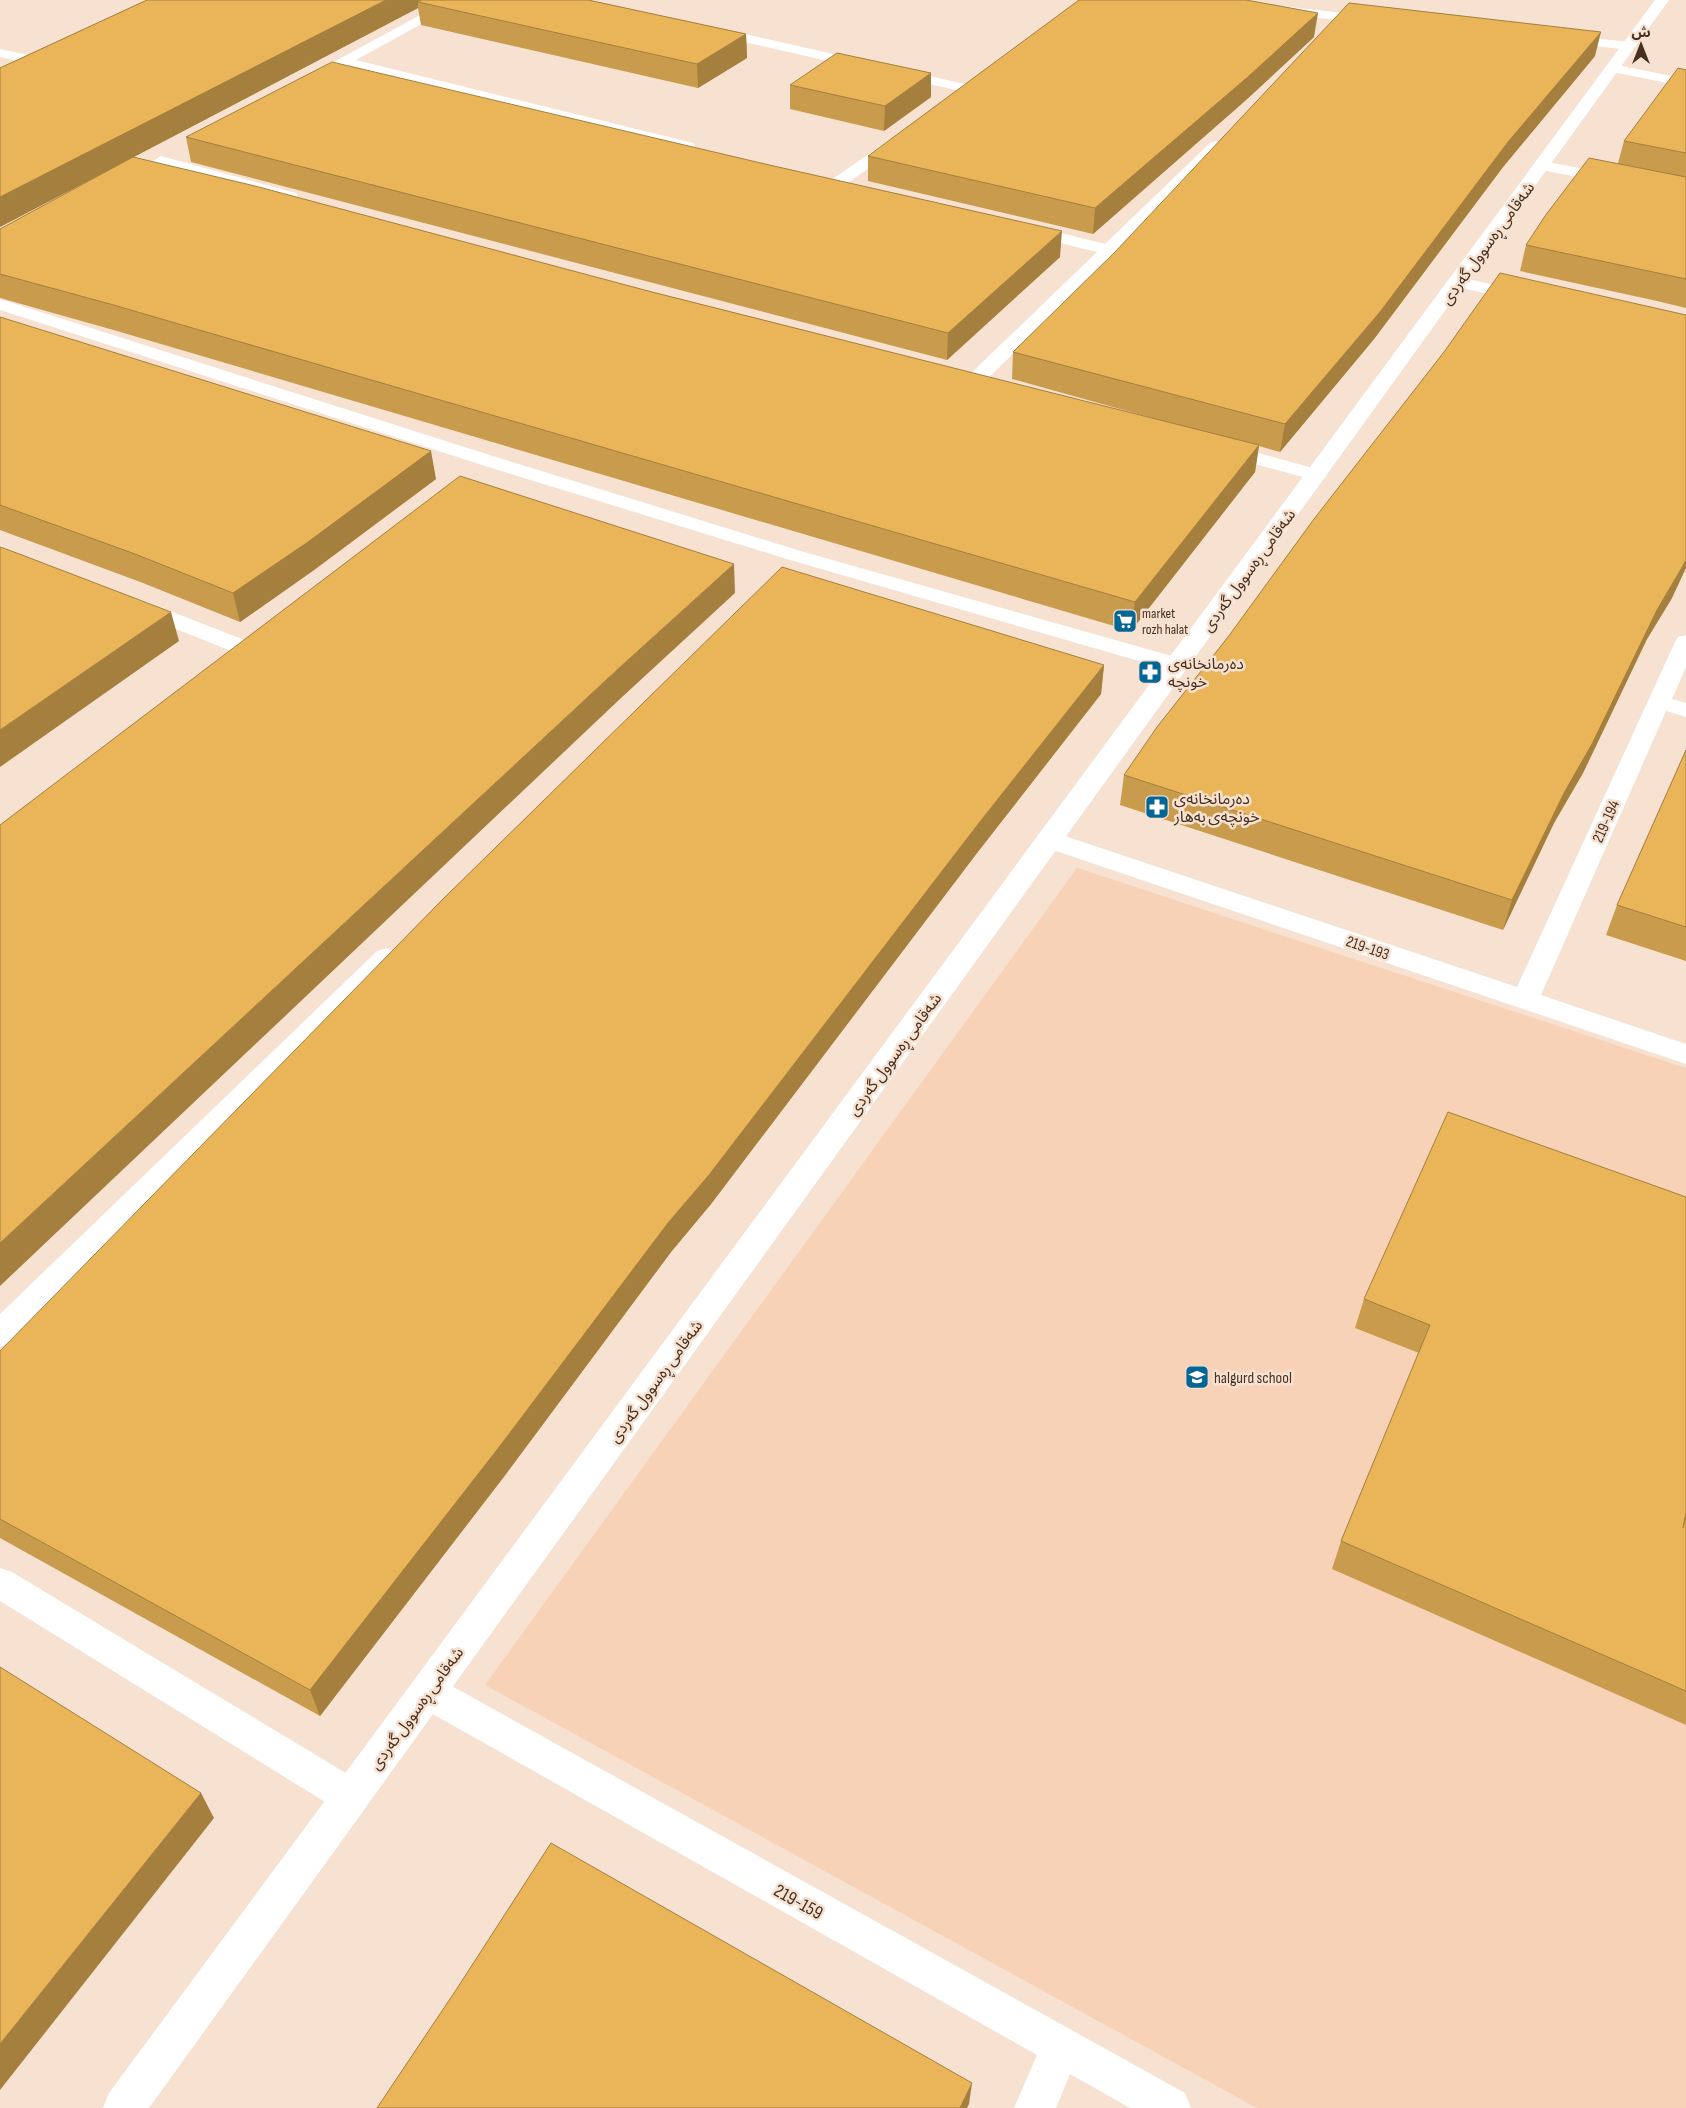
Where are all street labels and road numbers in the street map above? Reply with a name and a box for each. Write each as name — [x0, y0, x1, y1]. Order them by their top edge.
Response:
street label: شەقامی ڕەسوول گەردی — [1437, 179, 1542, 311]
street label: شەقامی ڕەسوول گەردی — [1198, 506, 1303, 638]
street label: 219-194 — [1589, 797, 1624, 846]
street label: 219-193 — [1343, 932, 1392, 965]
street label: شەقامی ڕەسوول گەردی — [844, 990, 949, 1122]
street label: شەقامی ڕەسوول گەردی — [605, 1317, 710, 1449]
street label: شەقامی ڕەسوول گەردی — [366, 1644, 471, 1776]
street label: 219-159 — [770, 1879, 827, 1925]

